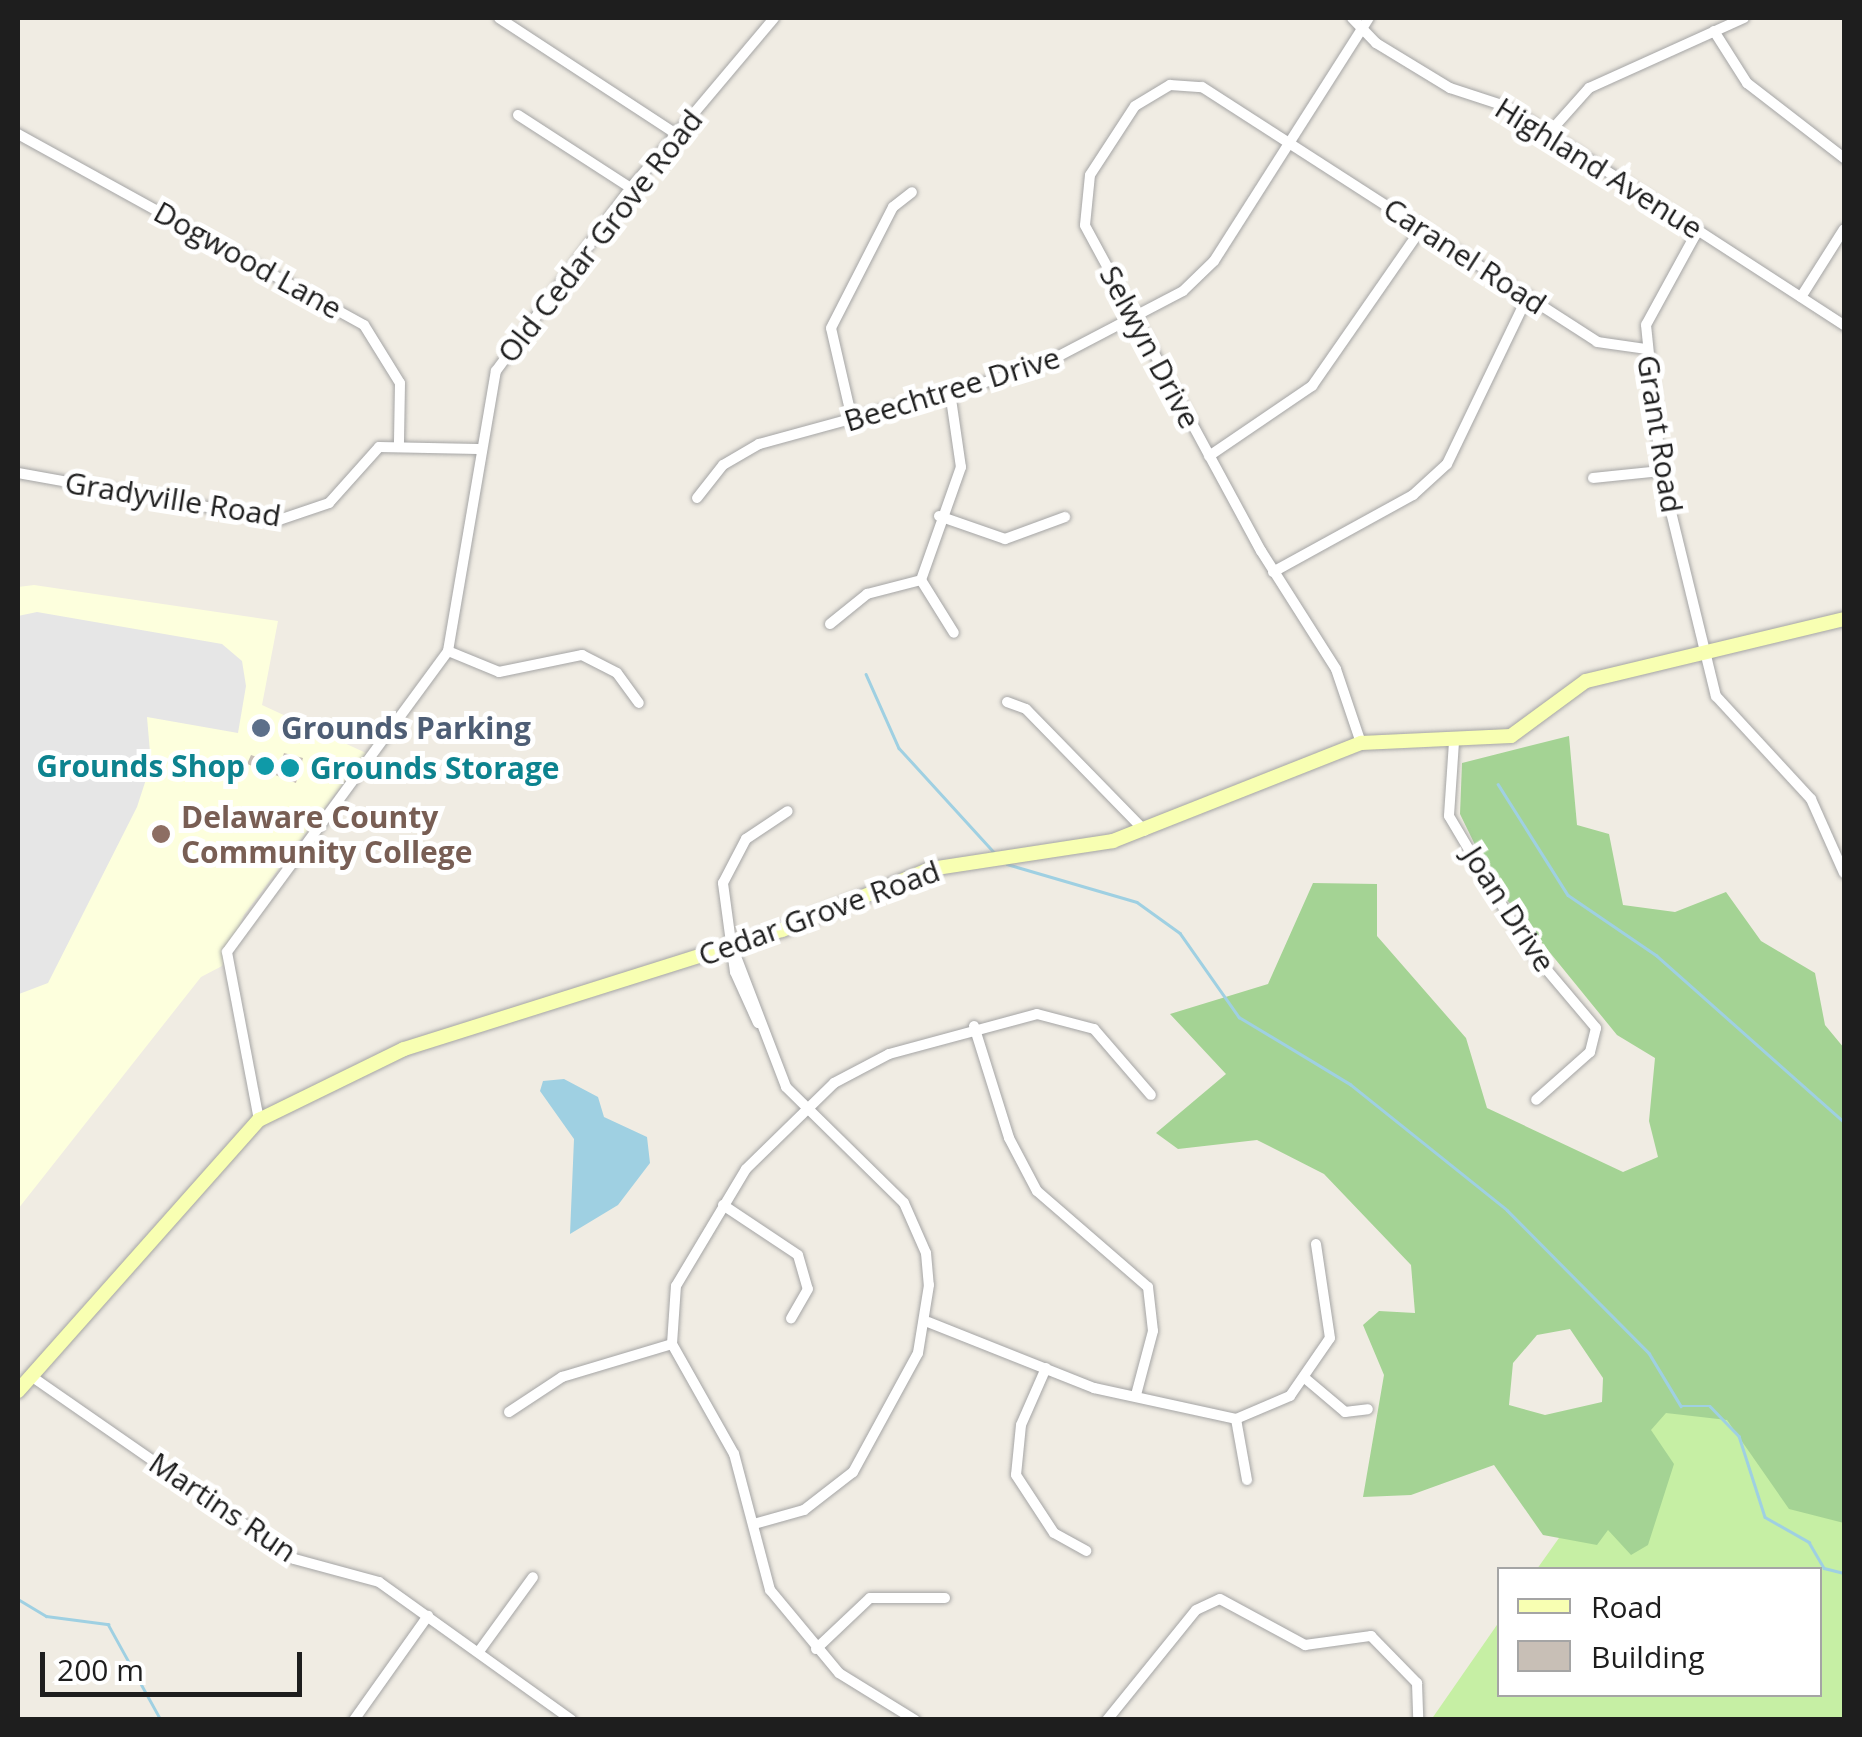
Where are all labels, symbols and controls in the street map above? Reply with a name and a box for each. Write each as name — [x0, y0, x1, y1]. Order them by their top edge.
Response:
street label: Highland Avenue — [1489, 90, 1709, 246]
street label: Old Cedar Grove Road — [490, 102, 710, 370]
street label: Caranel Road — [1377, 190, 1553, 322]
street label: Dogwood Lane — [148, 194, 348, 326]
street label: Selwyn Drive — [1092, 260, 1208, 434]
street label: Beechtree Drive — [840, 339, 1064, 439]
street label: Grant Road — [1630, 353, 1690, 515]
street label: Gradyville Road — [62, 464, 284, 534]
place label: Grounds Parking — [281, 710, 531, 746]
marker: Grounds Parking — [250, 717, 272, 739]
place label: Grounds Shop — [36, 748, 245, 784]
place label: Grounds Storage — [310, 750, 560, 786]
marker: Grounds Shop — [254, 755, 276, 777]
marker: Grounds Storage — [279, 757, 301, 779]
place label: Delaware County Community College — [181, 799, 472, 870]
marker: Delaware County Community College — [150, 823, 172, 845]
street label: Joan Drive — [1455, 839, 1563, 979]
street label: Cedar Grove Road — [693, 853, 945, 973]
street label: Martins Run — [142, 1445, 304, 1569]
legend — [1497, 1567, 1822, 1697]
text: Road — [1591, 1586, 1663, 1627]
scale bar — [45, 1632, 308, 1694]
text: Building — [1591, 1636, 1705, 1677]
text: 200 m — [57, 1649, 144, 1690]

